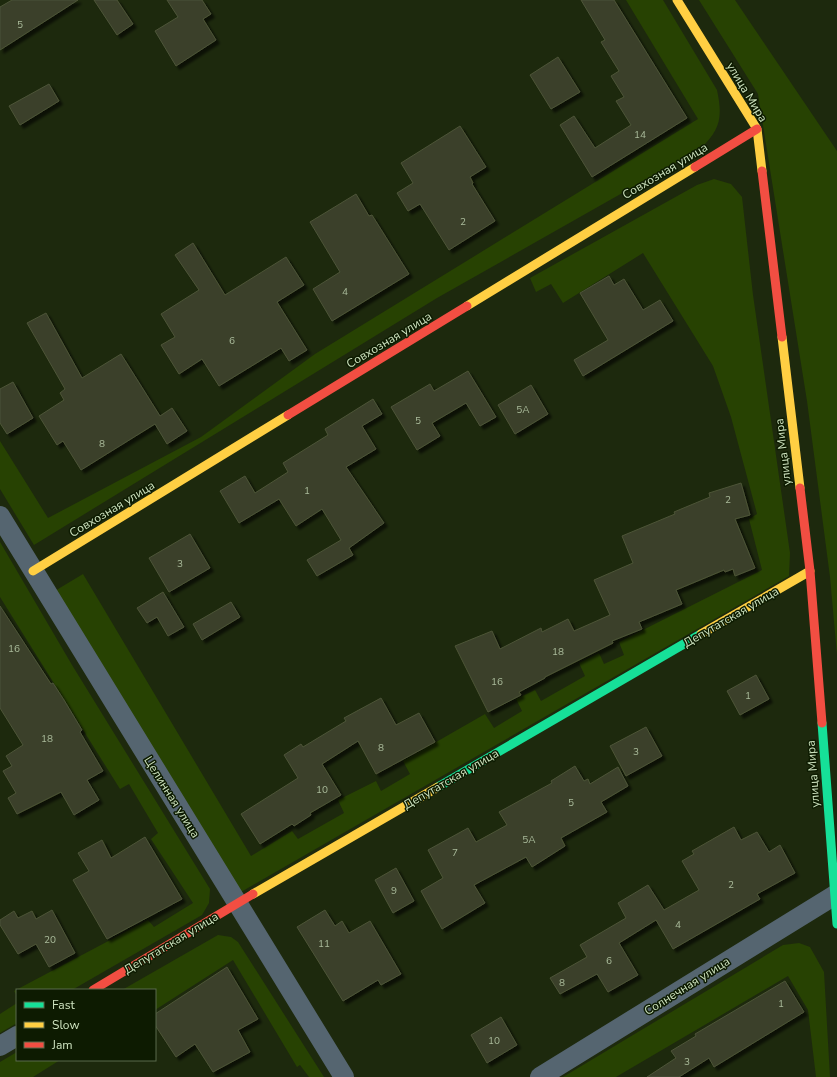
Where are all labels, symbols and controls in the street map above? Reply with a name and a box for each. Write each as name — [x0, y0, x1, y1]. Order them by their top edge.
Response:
house number: 5 — [17, 18, 23, 32]
street label: улица Мира — [723, 59, 771, 125]
house number: 14 — [634, 128, 646, 142]
street label: Совхозная улица — [619, 139, 711, 203]
house number: 2 — [460, 215, 466, 229]
house number: 4 — [342, 285, 348, 299]
street label: Совхозная улица — [343, 308, 435, 372]
house number: 6 — [229, 334, 235, 348]
house number: 5А — [516, 403, 530, 417]
house number: 5 — [415, 414, 421, 428]
street label: улица Мира — [771, 418, 795, 486]
house number: 8 — [99, 437, 105, 451]
street label: Совхозная улица — [66, 477, 158, 541]
house number: 1 — [304, 484, 310, 498]
house number: 2 — [725, 493, 731, 507]
house number: 3 — [177, 557, 183, 571]
street label: Депутатская улица — [680, 583, 782, 651]
house number: 16 — [8, 642, 20, 656]
house number: 18 — [552, 645, 564, 659]
house number: 16 — [491, 675, 503, 689]
house number: 1 — [745, 689, 751, 703]
house number: 18 — [41, 732, 53, 746]
street label: улица Мира — [803, 740, 823, 808]
house number: 8 — [378, 741, 384, 755]
street label: Депутатская улица — [400, 745, 502, 813]
house number: 3 — [633, 745, 639, 759]
street label: Целинная улица — [140, 753, 204, 841]
house number: 10 — [316, 783, 328, 797]
house number: 5 — [568, 796, 574, 810]
house number: 5А — [522, 833, 536, 847]
house number: 7 — [452, 846, 458, 860]
house number: 2 — [728, 878, 734, 892]
house number: 9 — [391, 884, 397, 898]
street label: Депутатская улица — [121, 908, 221, 978]
house number: 4 — [675, 918, 681, 932]
house number: 20 — [44, 933, 56, 947]
house number: 11 — [318, 937, 330, 951]
street label: Солнечная улица — [641, 953, 733, 1019]
house number: 6 — [606, 954, 612, 968]
house number: 8 — [559, 976, 565, 990]
legend — [16, 989, 156, 1061]
text: Fast — [52, 997, 75, 1013]
house number: 1 — [778, 997, 784, 1011]
text: Slow — [52, 1017, 80, 1033]
house number: 10 — [488, 1034, 500, 1048]
text: Jam — [51, 1037, 73, 1053]
house number: 3 — [684, 1055, 690, 1069]

